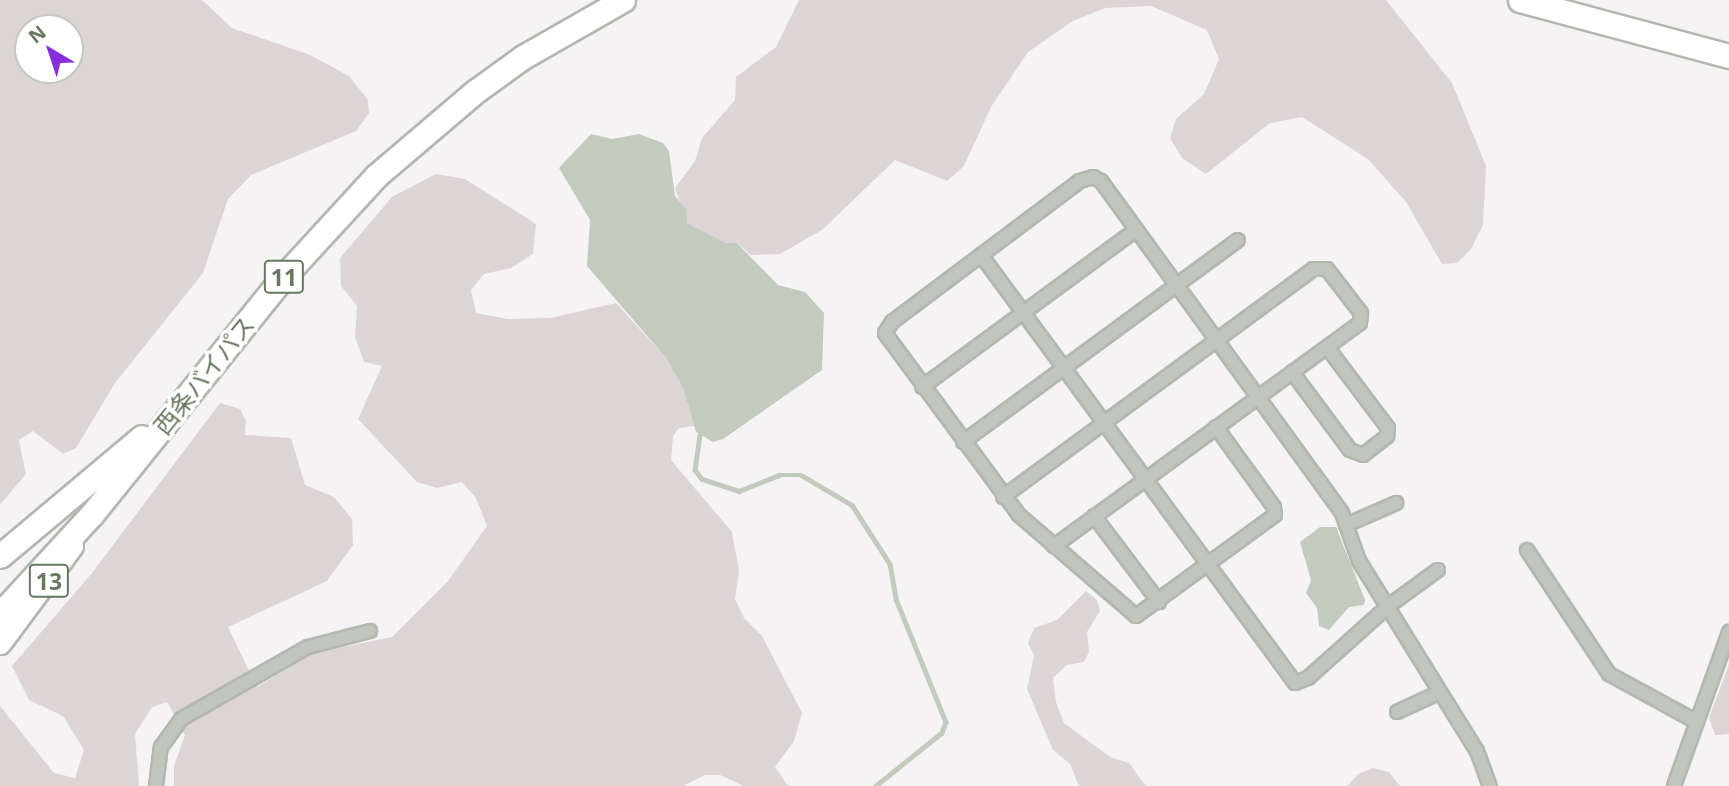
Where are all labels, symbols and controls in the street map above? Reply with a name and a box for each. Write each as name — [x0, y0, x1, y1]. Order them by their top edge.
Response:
north arrow — [14, 14, 84, 84]
text: N — [23, 19, 51, 49]
road number: 11 — [263, 258, 305, 296]
street label: 西条バイパス — [147, 310, 261, 440]
road number: 13 — [28, 562, 70, 600]

